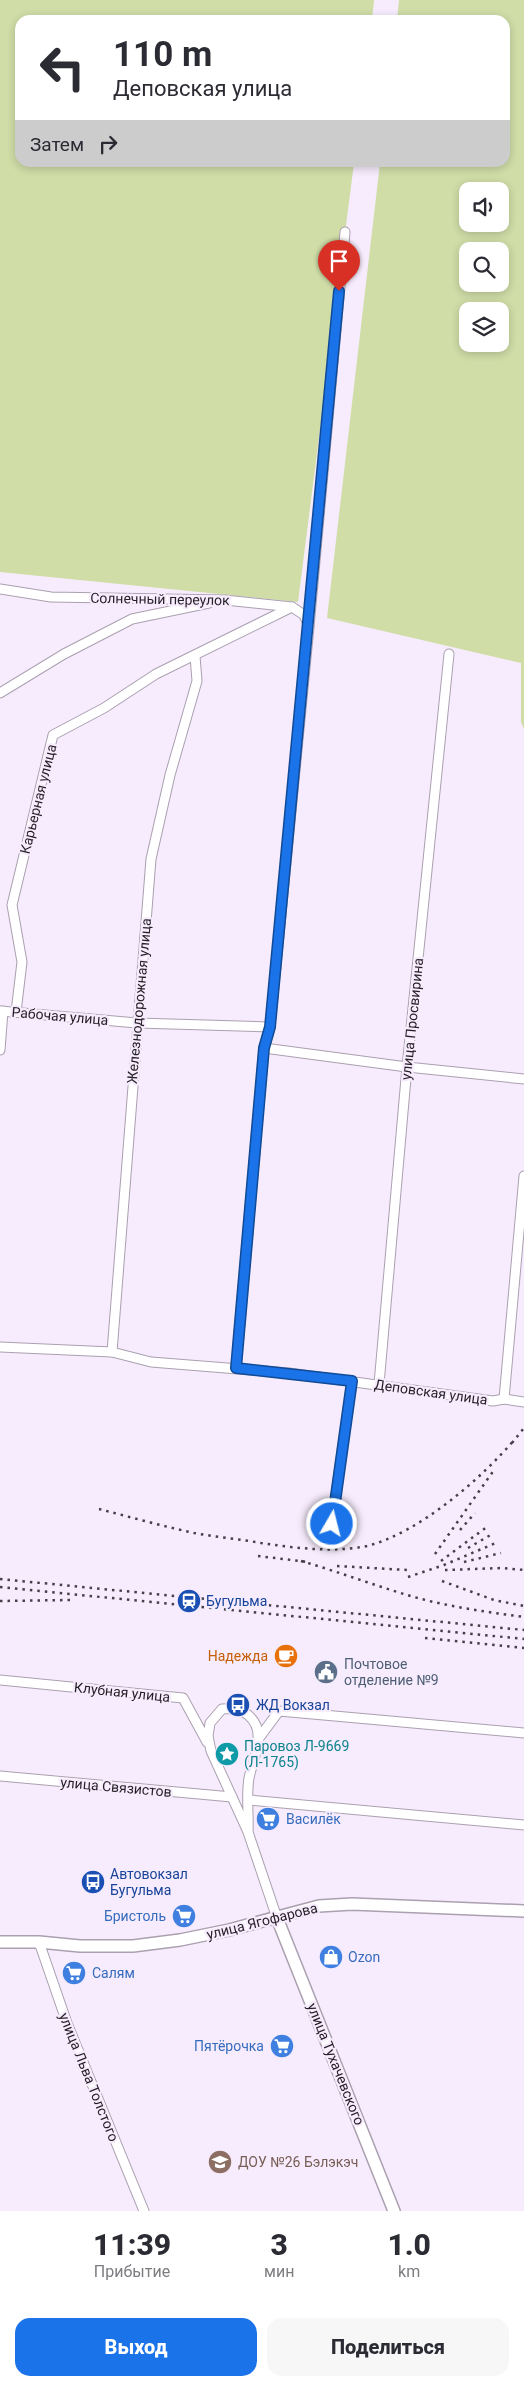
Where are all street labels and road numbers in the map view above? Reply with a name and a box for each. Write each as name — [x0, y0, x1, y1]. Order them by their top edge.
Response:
street label: Солнечный переулок — [90, 590, 230, 608]
street label: Карьерная улица — [17, 742, 59, 856]
street label: Железнодорожная улица — [124, 917, 154, 1085]
street label: улица Просвирина — [398, 957, 426, 1081]
street label: Рабочая улица — [11, 1004, 109, 1028]
street label: Деповская улица — [373, 1376, 489, 1408]
street label: Клубная улица — [73, 1679, 171, 1705]
street label: улица Связистов — [60, 1774, 172, 1800]
street label: улица Ягофарова — [205, 1899, 319, 1943]
street label: улица Тухачевского — [304, 2001, 368, 2127]
street label: улица Льва Толстого — [56, 2010, 122, 2144]

